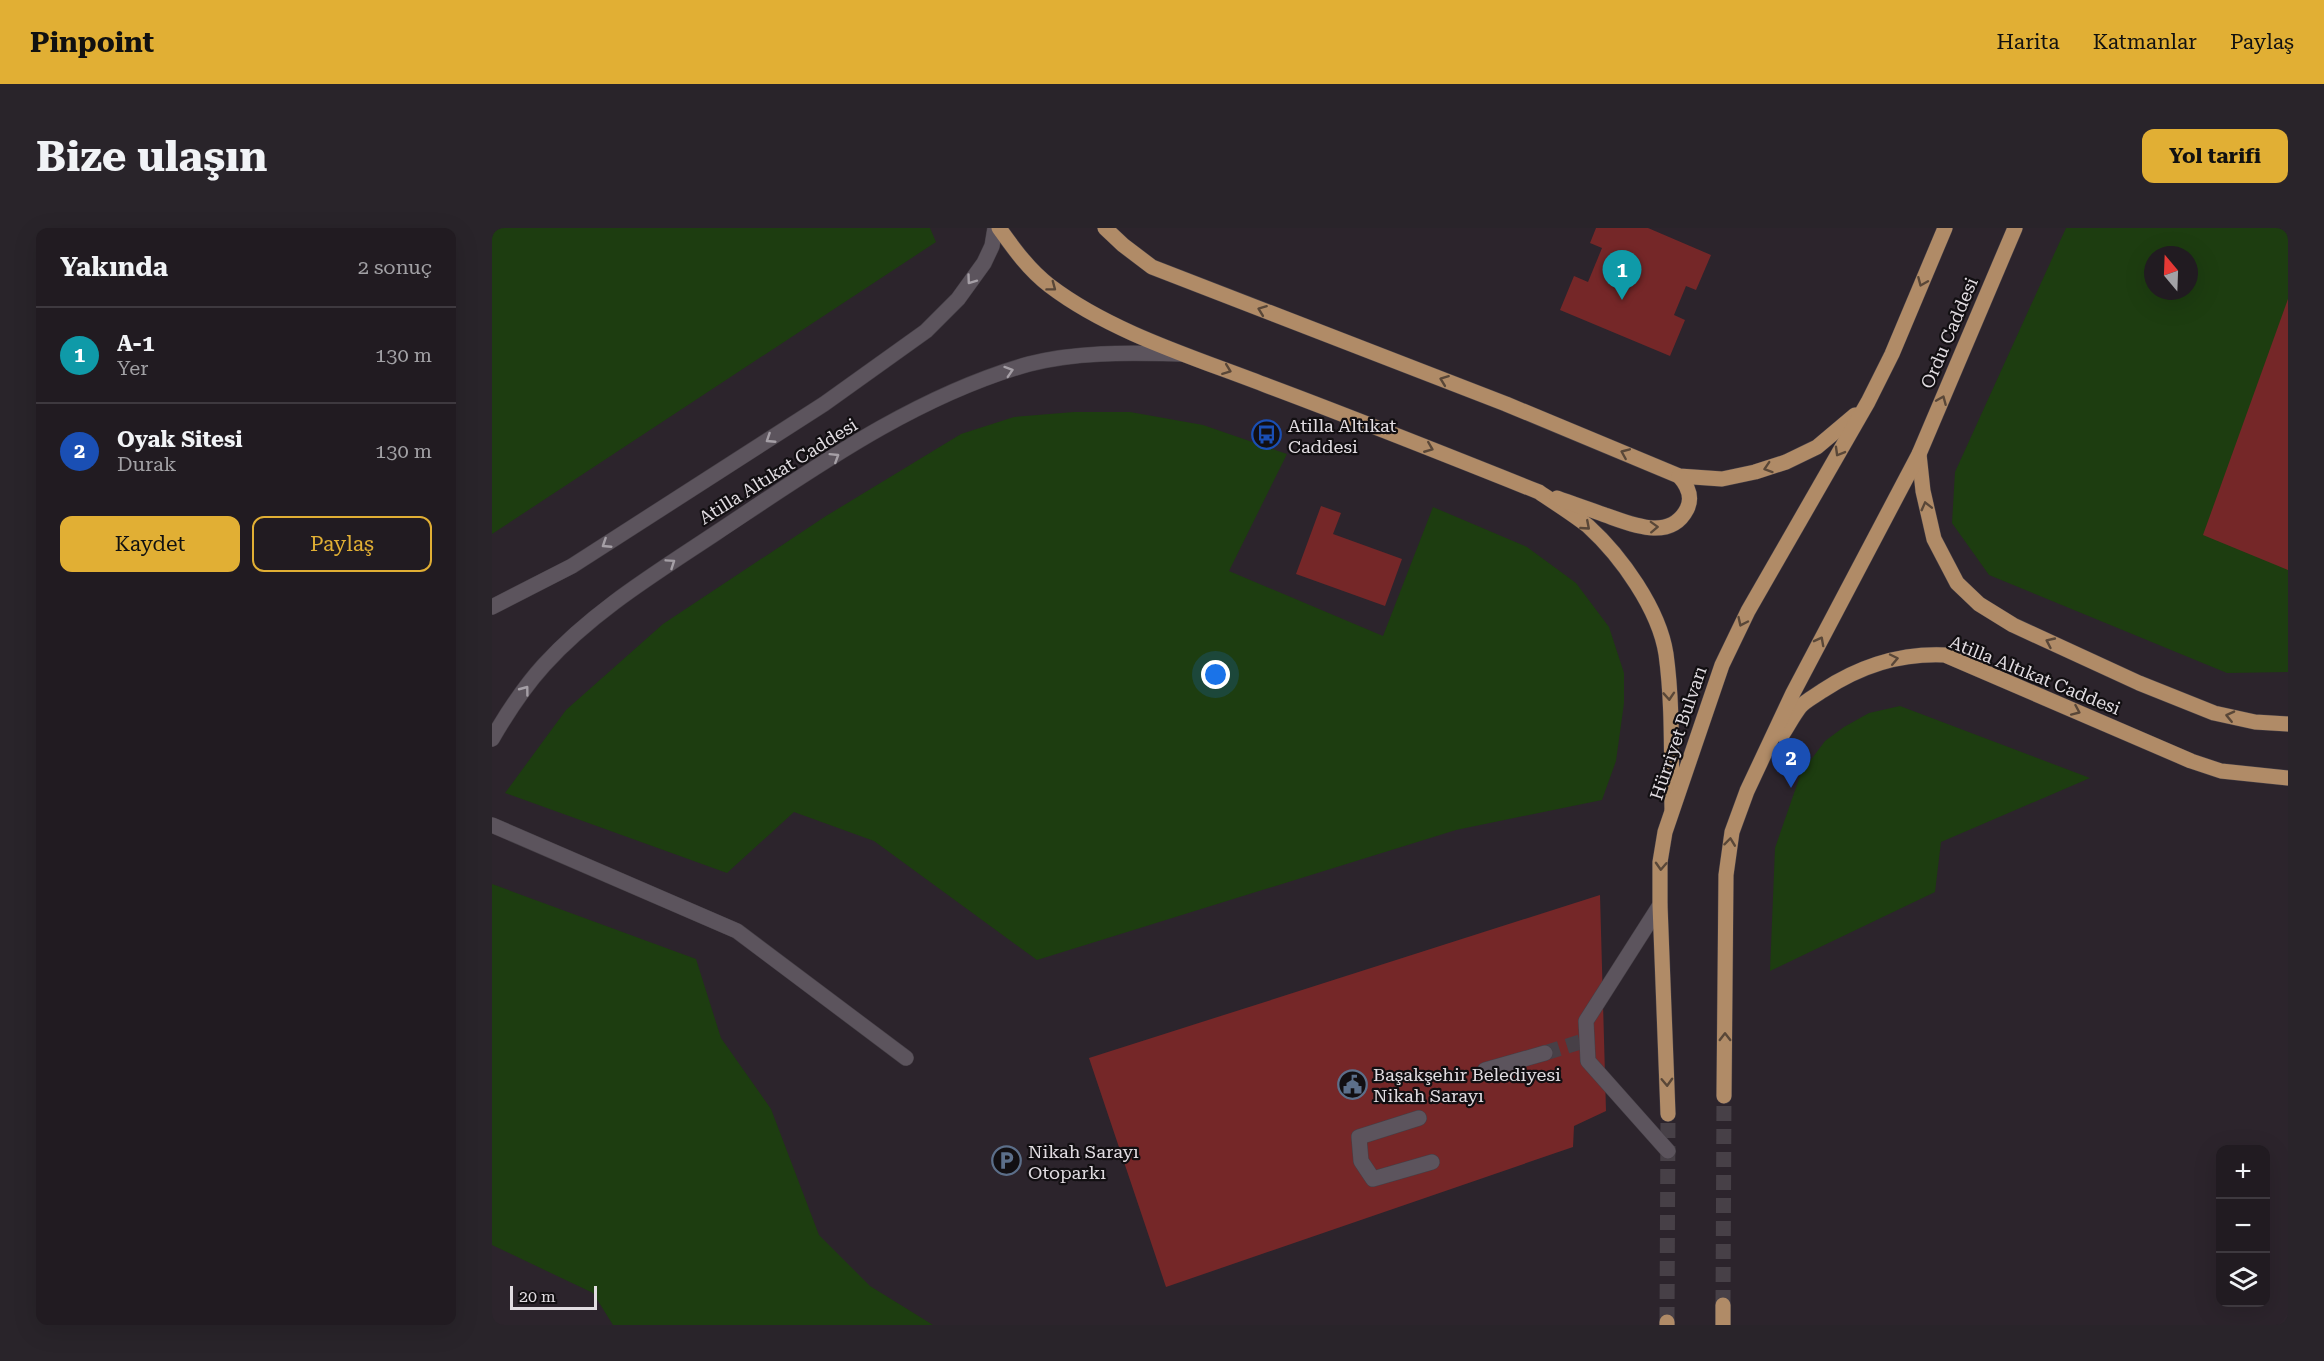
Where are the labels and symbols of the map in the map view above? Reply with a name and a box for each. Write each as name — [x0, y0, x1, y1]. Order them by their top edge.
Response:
north arrow — [2144, 246, 2198, 300]
pin: 1 — [1602, 250, 1642, 300]
one-way arrow — [967, 274, 978, 285]
street label: Ordu Caddesi — [1916, 274, 1982, 392]
one-way arrow — [1917, 276, 1929, 287]
one-way arrow — [1045, 280, 1056, 291]
one-way arrow — [1257, 305, 1268, 317]
one-way arrow — [1221, 363, 1232, 375]
one-way arrow — [1003, 366, 1014, 378]
one-way arrow — [1439, 375, 1450, 387]
one-way arrow — [1935, 395, 1947, 406]
street label: Atilla Altıkat Caddesi — [695, 414, 861, 528]
place label: Atilla Altıkat Caddesi — [1288, 415, 1397, 457]
bus stop icon: Atilla Altıkat Caddesi — [1251, 419, 1283, 451]
one-way arrow — [766, 432, 777, 443]
one-way arrow — [1423, 441, 1434, 453]
one-way arrow — [1834, 446, 1846, 457]
one-way arrow — [1620, 448, 1631, 460]
one-way arrow — [829, 453, 839, 465]
one-way arrow — [1763, 461, 1774, 473]
one-way arrow — [1921, 501, 1934, 511]
one-way arrow — [1579, 519, 1590, 530]
one-way arrow — [1650, 521, 1659, 534]
one-way arrow — [601, 537, 612, 548]
one-way arrow — [664, 559, 675, 570]
one-way arrow — [1738, 615, 1750, 626]
street label: Atilla Altıkat Caddesi — [1946, 631, 2124, 719]
one-way arrow — [1813, 636, 1825, 647]
one-way arrow — [2046, 637, 2057, 649]
one-way arrow — [1888, 653, 1898, 666]
your location — [1201, 660, 1230, 689]
street label: Hürriyet Bulvarı — [1645, 663, 1711, 802]
one-way arrow — [517, 686, 528, 697]
one-way arrow — [1662, 692, 1675, 701]
one-way arrow — [2070, 704, 2081, 716]
one-way arrow — [2225, 711, 2235, 724]
pin: 2 — [1772, 738, 1810, 788]
one-way arrow — [1724, 838, 1736, 847]
one-way arrow — [1654, 862, 1667, 871]
one-way arrow — [1719, 1033, 1731, 1042]
place label: Başakşehir Belediyesi Nikah Sarayı — [1373, 1064, 1561, 1106]
public building icon: Başakşehir Belediyesi Nikah Sarayı — [1336, 1068, 1368, 1100]
one-way arrow — [1661, 1078, 1673, 1087]
place label: Nikah Sarayı Otoparkı — [1028, 1141, 1139, 1183]
parking icon: Nikah Sarayı Otoparkı — [991, 1145, 1023, 1177]
scale bar — [510, 1283, 597, 1310]

